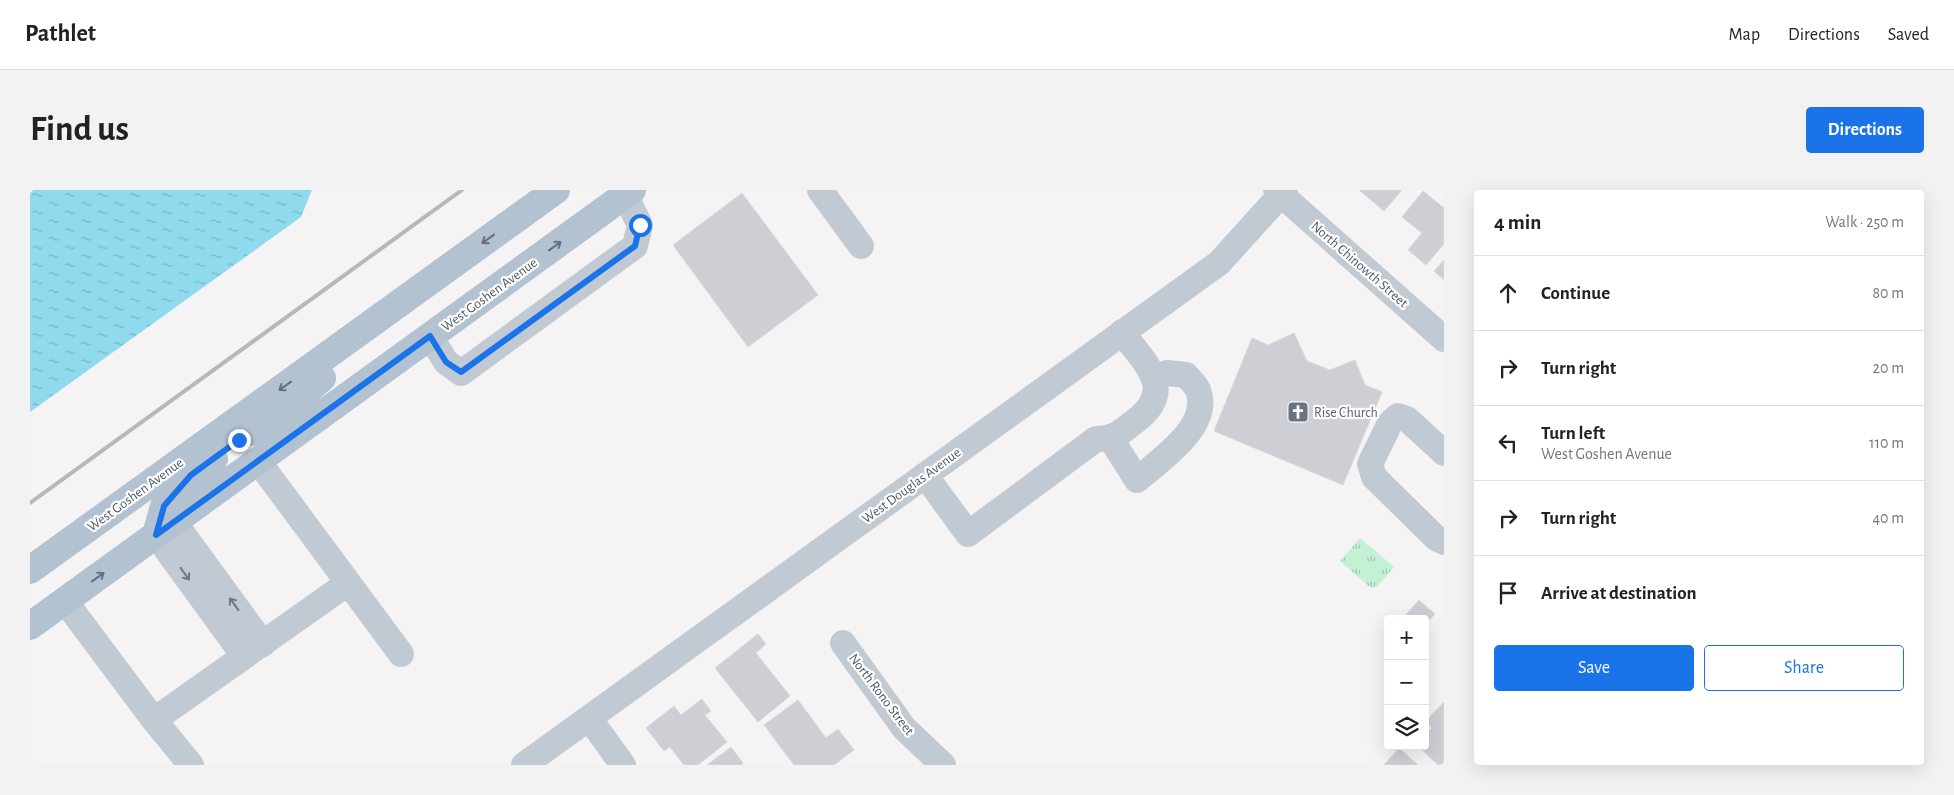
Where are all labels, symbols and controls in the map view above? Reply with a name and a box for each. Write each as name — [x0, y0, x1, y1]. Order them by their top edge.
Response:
text: Pathlet — [25, 22, 96, 46]
text: Map — [1729, 26, 1760, 44]
text: Directions — [1788, 26, 1860, 44]
text: Saved — [1888, 26, 1929, 44]
button: Directions — [1806, 107, 1924, 153]
text: Find us — [30, 112, 129, 147]
text: 4 min — [1494, 212, 1541, 233]
route start — [629, 214, 652, 237]
text: Walk · 250 m — [1825, 214, 1904, 230]
street label: North Chinowth Street — [1308, 219, 1411, 311]
one-way arrow — [481, 234, 495, 244]
one-way arrow — [548, 240, 562, 251]
street label: West Goshen Avenue — [439, 255, 540, 334]
icon: ahead — [1494, 279, 1522, 307]
text: Continue — [1541, 284, 1610, 303]
text: 80 m — [1873, 285, 1904, 301]
icon: right — [1494, 354, 1522, 382]
text: Turn right — [1541, 359, 1616, 378]
text: 20 m — [1873, 360, 1904, 376]
one-way arrow — [279, 380, 292, 391]
church icon: Rise Church — [1286, 400, 1310, 424]
place label: Rise Church — [1314, 406, 1378, 420]
text: Turn left — [1541, 424, 1605, 443]
route end — [228, 429, 251, 452]
icon: left — [1494, 429, 1522, 457]
text: 110 m — [1869, 435, 1904, 451]
street label: West Douglas Avenue — [860, 445, 964, 526]
text: West Goshen Avenue — [1541, 446, 1672, 462]
street label: West Goshen Avenue — [85, 455, 186, 534]
icon: right — [1494, 504, 1522, 532]
text: Turn right — [1541, 509, 1616, 528]
text: 40 m — [1872, 510, 1904, 526]
one-way arrow — [179, 567, 190, 580]
one-way arrow — [91, 572, 105, 582]
icon: arrive — [1494, 579, 1522, 607]
text: Arrive at destination — [1541, 584, 1697, 603]
one-way arrow — [229, 598, 239, 612]
map controls — [1384, 615, 1429, 750]
button: + — [1384, 615, 1429, 660]
button: Save — [1494, 645, 1694, 691]
button: Share — [1704, 645, 1904, 691]
street label: North Rono Street — [846, 651, 917, 738]
button: − — [1384, 660, 1429, 705]
button: layers — [1384, 705, 1429, 750]

